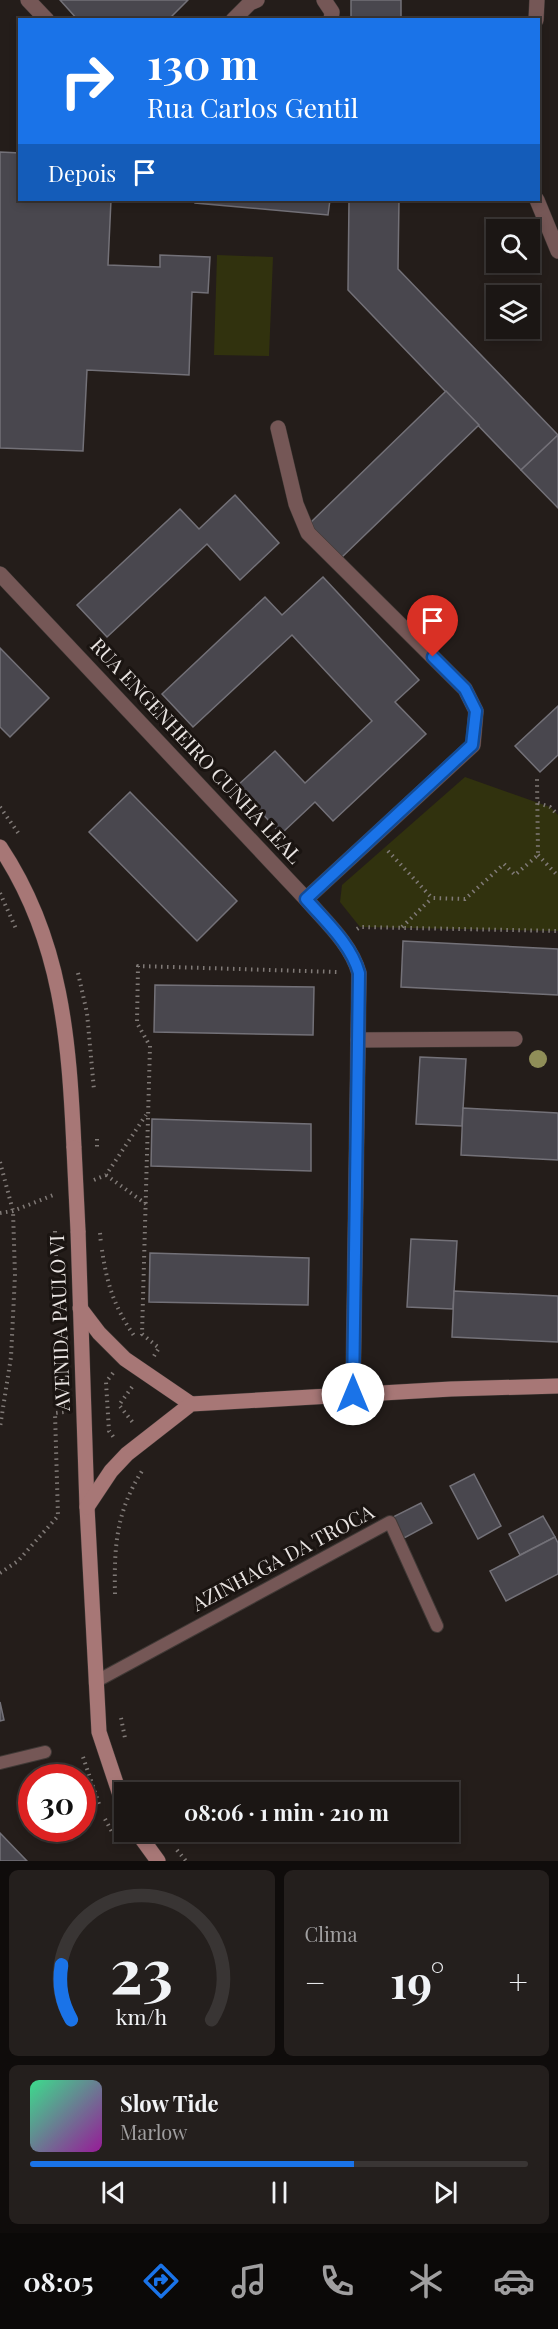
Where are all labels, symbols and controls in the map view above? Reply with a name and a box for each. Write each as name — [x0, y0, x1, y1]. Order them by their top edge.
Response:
text: 130 m — [147, 35, 258, 91]
icon: right — [48, 42, 126, 120]
text: Rua Carlos Gentil — [147, 89, 359, 125]
icon: arrive — [128, 156, 161, 189]
text: Depois — [48, 158, 116, 188]
map controls — [486, 219, 540, 339]
button: search — [486, 219, 540, 273]
button: layers — [486, 285, 540, 339]
pin — [407, 595, 458, 657]
icon: arrive — [416, 604, 449, 637]
street label: RUA ENGENHEIRO CUNHA LEAL — [85, 631, 309, 869]
street label: AVENIDA PAULO VI — [42, 1234, 75, 1413]
position arrow — [321, 1362, 385, 1426]
street label: AZINHAGA DA TROCA — [186, 1497, 378, 1617]
speed limit sign: 30 — [18, 1764, 96, 1842]
text: 08:06 · 1 min · 210 m — [184, 1797, 389, 1827]
text: Clima — [305, 1920, 358, 1947]
text: 23 — [110, 1926, 173, 2010]
text: 19° — [390, 1950, 444, 2010]
text: − — [305, 1959, 326, 2003]
text: + — [509, 1959, 528, 2003]
text: km/h — [116, 2002, 168, 2030]
text: Slow Tide — [120, 2088, 219, 2118]
text: Marlow — [120, 2118, 188, 2145]
icon: previous — [97, 2176, 130, 2209]
icon: pause — [263, 2176, 296, 2209]
icon: next — [429, 2176, 462, 2209]
icon: directions — [140, 2260, 182, 2302]
icon: music — [228, 2260, 270, 2302]
icon: phone — [316, 2260, 358, 2302]
icon: climate — [405, 2260, 447, 2302]
icon: car — [493, 2260, 535, 2302]
text: 08:05 — [23, 2263, 93, 2299]

